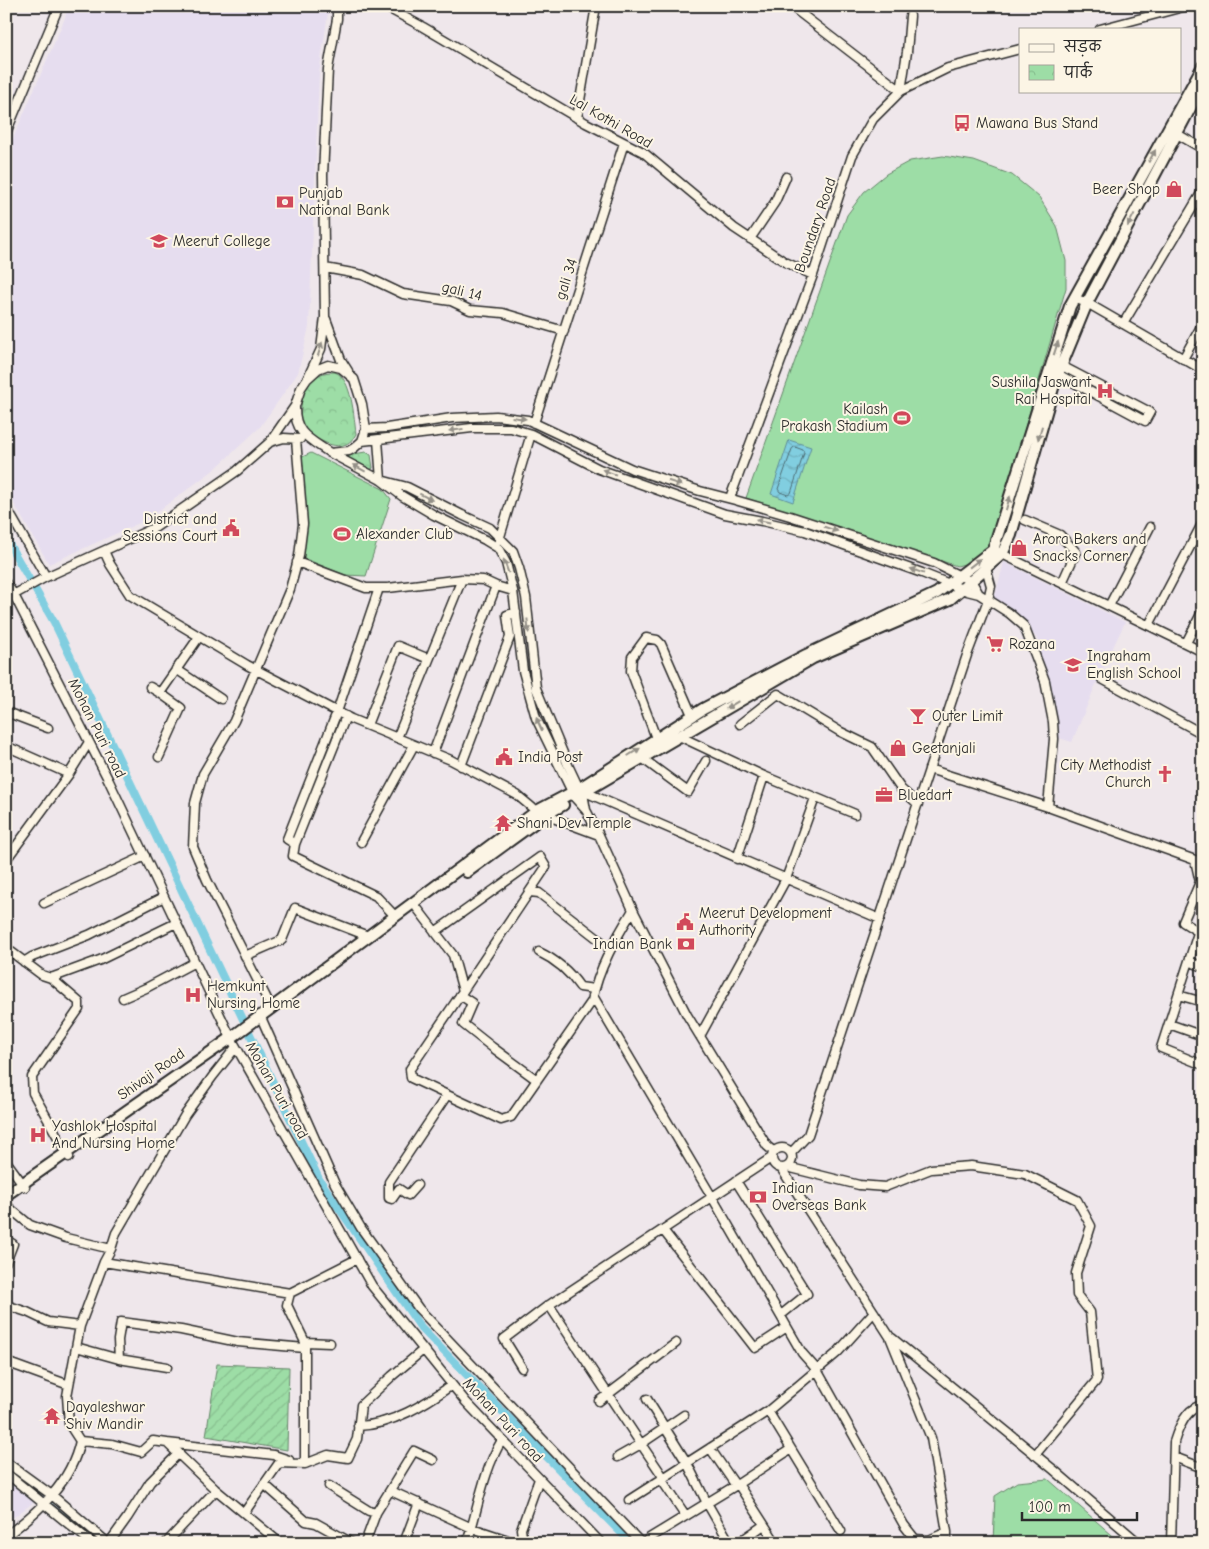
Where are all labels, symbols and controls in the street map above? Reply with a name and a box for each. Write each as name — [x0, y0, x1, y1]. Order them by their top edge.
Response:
legend — [1019, 28, 1182, 92]
text: सड़क — [1063, 38, 1102, 57]
text: पार्क — [1063, 61, 1094, 82]
street label: Lal Kothi Road — [566, 90, 656, 152]
bus stop icon: Mawana Bus Stand — [952, 113, 972, 133]
place label: Mawana Bus Stand — [976, 114, 1098, 132]
one-way arrow — [1148, 149, 1156, 164]
street label: Boundary Road — [790, 175, 840, 275]
shop icon: Beer Shop — [1164, 179, 1184, 199]
place label: Beer Shop — [1092, 180, 1160, 198]
place label: Punjab National Bank — [299, 184, 390, 219]
bank icon: Punjab National Bank — [275, 192, 295, 212]
one-way arrow — [1127, 213, 1136, 226]
school or university icon: Meerut College — [149, 231, 169, 251]
place label: Meerut College — [173, 232, 271, 250]
street label: gali 34 — [551, 256, 581, 302]
street label: gali 14 — [440, 277, 484, 305]
one-way arrow — [1052, 340, 1060, 355]
one-way arrow — [316, 341, 324, 356]
place label: Sushila Jaswant Rai Hospital — [991, 373, 1092, 408]
hospital icon: Sushila Jaswant Rai Hospital — [1095, 381, 1115, 401]
place label: Kailash Prakash Stadium — [781, 400, 888, 435]
sports icon: Kailash Prakash Stadium — [892, 408, 912, 428]
one-way arrow — [511, 414, 527, 422]
one-way arrow — [1036, 425, 1044, 440]
one-way arrow — [448, 426, 464, 434]
one-way arrow — [352, 464, 366, 473]
one-way arrow — [601, 468, 616, 475]
one-way arrow — [668, 480, 683, 488]
one-way arrow — [419, 493, 434, 501]
one-way arrow — [1004, 496, 1012, 511]
place label: District and Sessions Court — [123, 510, 218, 545]
one-way arrow — [755, 517, 771, 525]
public building icon: District and Sessions Court — [221, 518, 241, 538]
sports icon: Alexander Club — [332, 524, 352, 544]
place label: Alexander Club — [356, 525, 453, 543]
one-way arrow — [824, 526, 839, 534]
place label: Arora Bakers and Snacks Corner — [1033, 530, 1146, 565]
shop icon: Arora Bakers and Snacks Corner — [1009, 538, 1029, 558]
one-way arrow — [502, 558, 509, 573]
one-way arrow — [968, 558, 981, 569]
one-way arrow — [910, 567, 925, 574]
one-way arrow — [524, 618, 532, 634]
supermarket icon: Rozana — [985, 634, 1005, 654]
place label: Rozana — [1009, 635, 1055, 653]
place label: Ingraham English School — [1087, 647, 1181, 682]
school or university icon: Ingraham English School — [1063, 655, 1083, 675]
street label: Mohan Puri road — [64, 675, 130, 781]
one-way arrow — [726, 700, 739, 709]
bar icon: Outer Limit — [908, 706, 928, 726]
place label: Outer Limit — [932, 707, 1003, 725]
one-way arrow — [535, 717, 543, 731]
shop icon: Geetanjali — [888, 738, 908, 758]
place label: Geetanjali — [912, 739, 976, 757]
public building icon: India Post — [494, 747, 514, 767]
one-way arrow — [628, 747, 641, 756]
place label: India Post — [518, 748, 583, 766]
place label: City Methodist Church — [1060, 756, 1152, 791]
church icon: City Methodist Church — [1155, 764, 1175, 784]
office icon: Bluedart — [874, 785, 894, 805]
place label: Bluedart — [898, 786, 952, 804]
temple icon: Shani Dev Temple — [493, 813, 513, 833]
place label: Shani Dev Temple — [517, 814, 632, 832]
place label: Meerut Development Authority — [699, 904, 832, 939]
public building icon: Meerut Development Authority — [675, 912, 695, 932]
bank icon: Indian Bank — [676, 934, 696, 954]
place label: Indian Bank — [593, 935, 673, 953]
place label: Hemkunt Nursing Home — [207, 977, 301, 1012]
hospital icon: Hemkunt Nursing Home — [183, 985, 203, 1005]
street label: Mohan Puri road — [242, 1038, 312, 1142]
street label: Shivaji Road — [114, 1044, 188, 1104]
place label: Yashlok Hospital And Nursing Home — [52, 1117, 176, 1152]
hospital icon: Yashlok Hospital And Nursing Home — [28, 1125, 48, 1145]
place label: Indian Overseas Bank — [772, 1179, 867, 1214]
bank icon: Indian Overseas Bank — [748, 1187, 768, 1207]
street label: Mohan Puri road — [459, 1374, 547, 1466]
place label: Dayaleshwar Shiv Mandir — [66, 1398, 145, 1433]
temple icon: Dayaleshwar Shiv Mandir — [42, 1406, 62, 1426]
scale bar — [1022, 1489, 1136, 1521]
text: 100 m — [1029, 1498, 1071, 1516]

